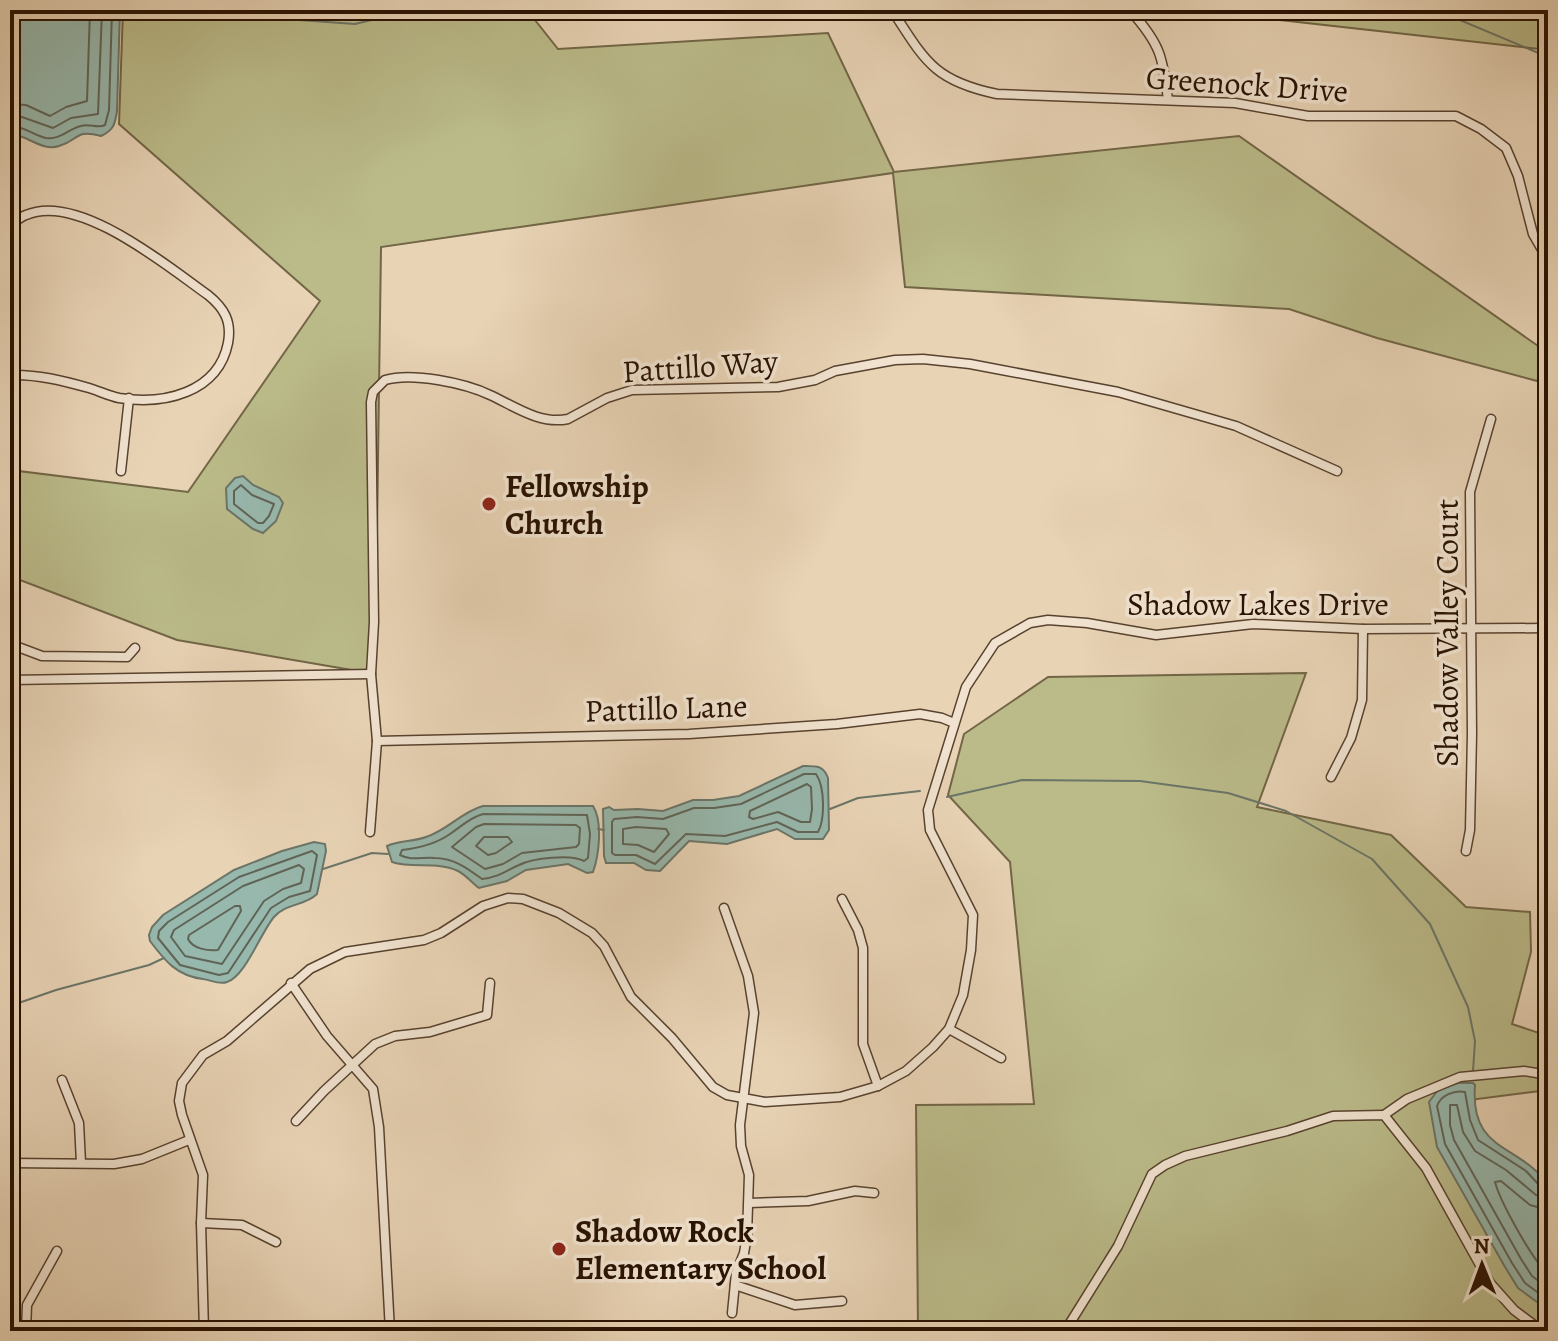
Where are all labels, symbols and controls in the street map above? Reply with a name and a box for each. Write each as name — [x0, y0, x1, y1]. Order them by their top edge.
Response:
street label: Greenock Drive — [1144, 55, 1350, 113]
street label: Pattillo Way — [621, 339, 780, 393]
place label: Fellowship Church — [505, 464, 649, 545]
marker: Fellowship Church — [480, 495, 498, 513]
street label: Shadow Valley Court — [1425, 499, 1469, 767]
street label: Shadow Lakes Drive — [1127, 582, 1389, 626]
street label: Pattillo Lane — [584, 683, 748, 733]
place label: Shadow Rock Elementary School — [575, 1209, 827, 1290]
north arrow — [1442, 1225, 1522, 1305]
text: N — [1473, 1231, 1490, 1261]
marker: Shadow Rock Elementary School — [550, 1240, 568, 1258]

